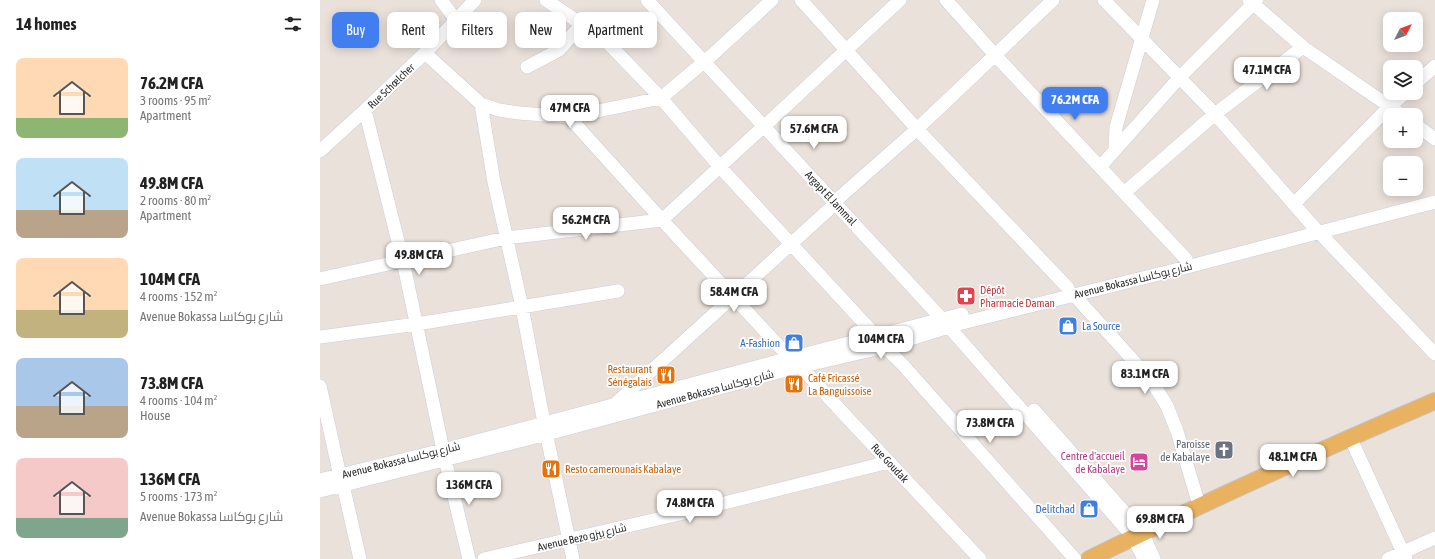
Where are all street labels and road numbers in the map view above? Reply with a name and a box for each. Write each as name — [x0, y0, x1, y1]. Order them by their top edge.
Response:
street label: Rue Schœlcher — [365, 60, 417, 111]
street label: Argapt El Jammal — [803, 169, 859, 228]
street label: Avenue Bokassa شارع بوكاسا — [1073, 260, 1194, 302]
street label: Avenue Bokassa شارع بوكاسا — [655, 368, 776, 412]
street label: Avenue Bokassa شارع بوكاسا — [341, 440, 462, 482]
street label: Rue Goudak — [869, 441, 911, 485]
street label: Avenue Bezo شارع بيزو — [536, 521, 628, 555]

